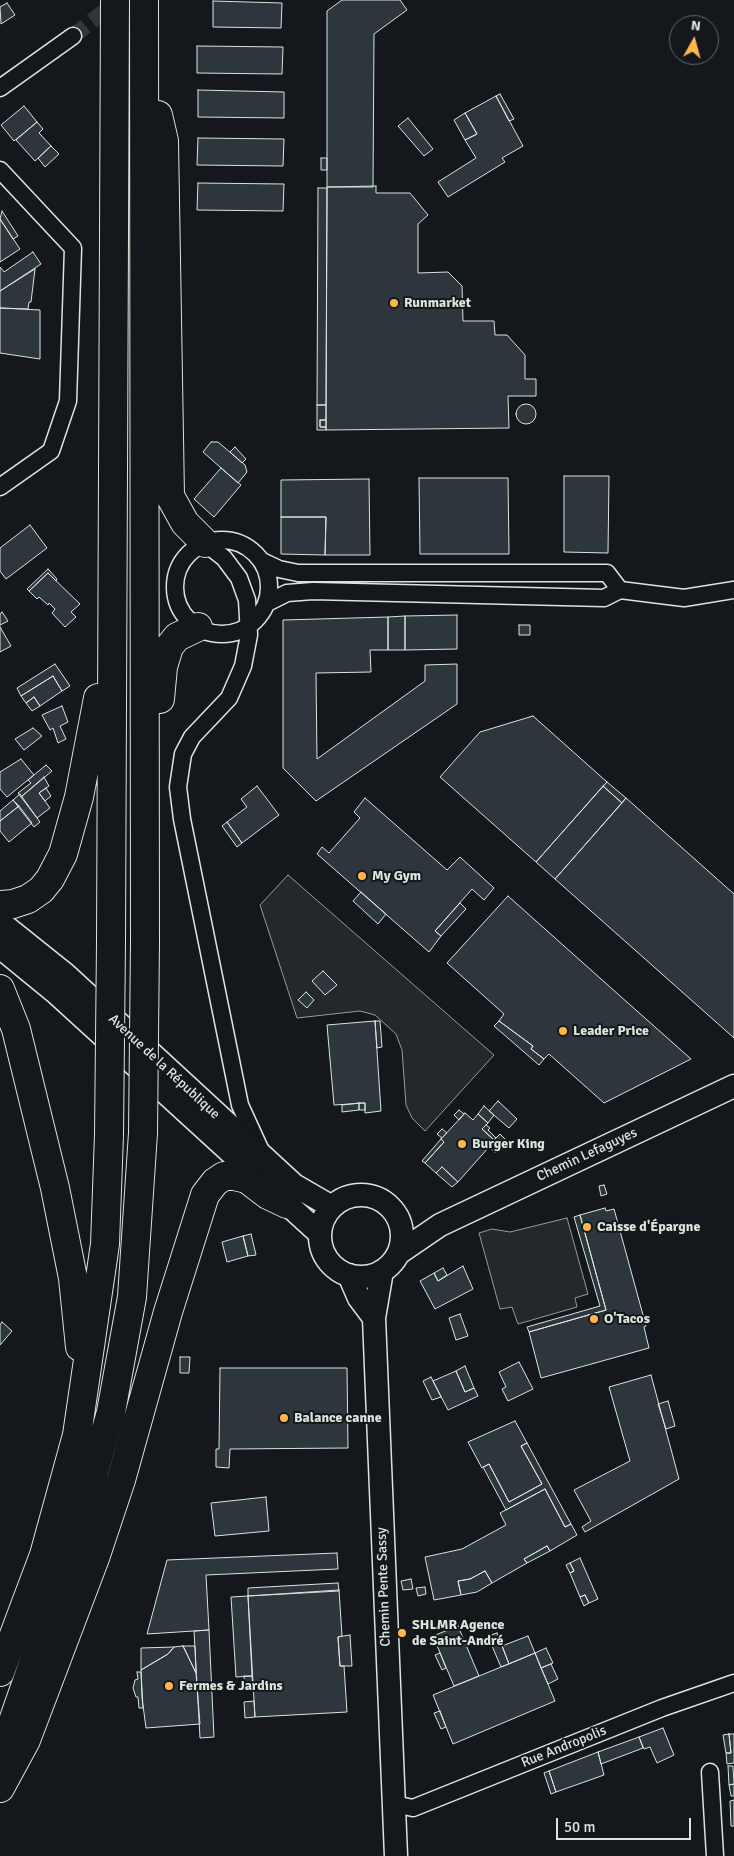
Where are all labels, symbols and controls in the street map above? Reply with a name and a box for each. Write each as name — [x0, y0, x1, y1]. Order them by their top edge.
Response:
north arrow — [669, 15, 719, 65]
text: N — [690, 17, 702, 35]
place label: Runmarket — [404, 295, 471, 311]
marker: Runmarket — [388, 297, 400, 309]
place label: My Gym — [372, 868, 421, 884]
marker: My Gym — [356, 870, 368, 882]
street label: Avenue de la République — [105, 1011, 223, 1123]
place label: Leader Price — [573, 1023, 649, 1039]
marker: Leader Price — [557, 1025, 569, 1037]
street label: Chemin Lefaguyes — [534, 1124, 640, 1186]
place label: Burger King — [472, 1136, 545, 1152]
marker: Burger King — [456, 1138, 468, 1150]
place label: Caisse d'Épargne — [597, 1219, 700, 1235]
marker: Caisse d'Épargne — [581, 1221, 593, 1233]
place label: O'Tacos — [604, 1311, 650, 1327]
marker: O'Tacos — [588, 1313, 600, 1325]
place label: Balance canne — [294, 1410, 382, 1426]
marker: Balance canne — [278, 1412, 290, 1424]
street label: Chemin Pente Sassy — [374, 1527, 394, 1647]
place label: SHLMR Agence de Saint-André — [412, 1617, 504, 1650]
marker: SHLMR Agence de Saint-André — [396, 1627, 408, 1639]
place label: Fermes & Jardins — [179, 1678, 283, 1694]
marker: Fermes & Jardins — [163, 1680, 175, 1692]
street label: Rue Andropolis — [519, 1722, 609, 1772]
scale bar — [559, 1808, 694, 1840]
text: 50 m — [564, 1818, 595, 1836]

